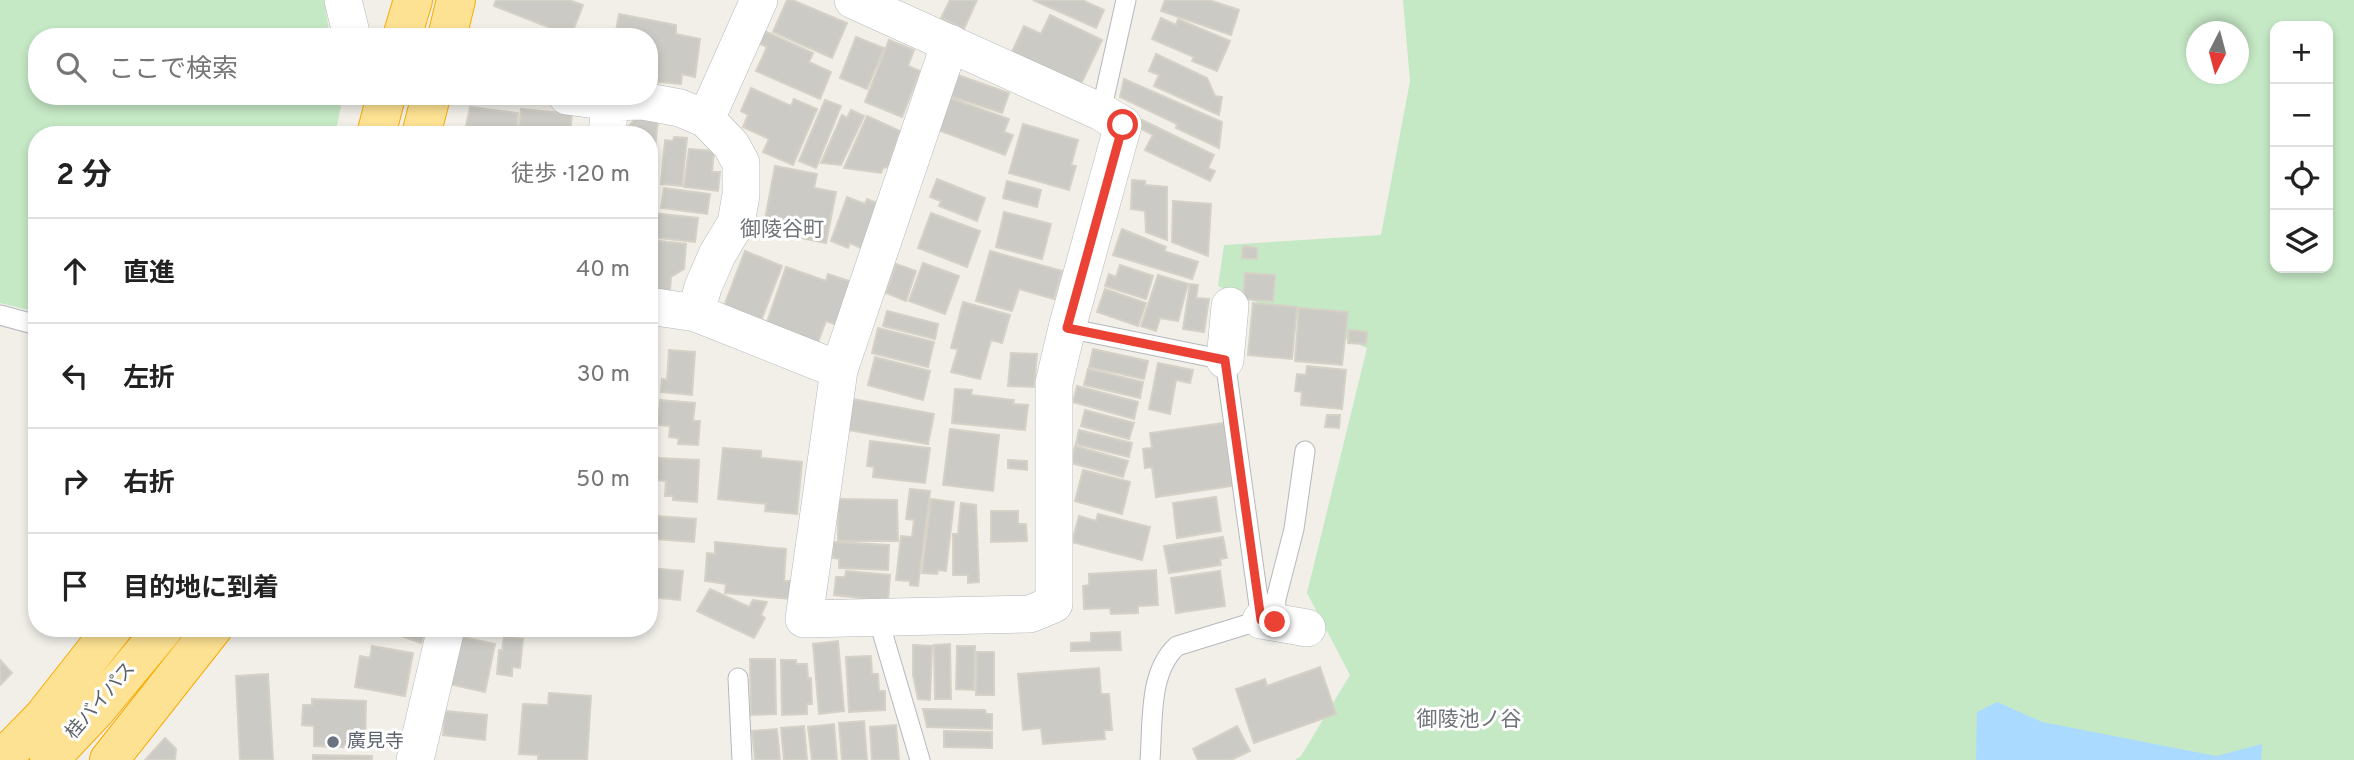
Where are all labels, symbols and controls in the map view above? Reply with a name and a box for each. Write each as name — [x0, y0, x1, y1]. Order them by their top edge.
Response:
north arrow — [2186, 21, 2249, 84]
map controls — [2270, 21, 2333, 273]
button: + — [2270, 21, 2333, 84]
search box — [28, 28, 658, 105]
icon: search — [52, 48, 90, 86]
text: ここで検索 — [108, 54, 238, 87]
button: − — [2270, 84, 2333, 147]
route start — [1107, 109, 1138, 140]
button: locate — [2270, 147, 2333, 210]
text: 2 分 — [56, 158, 112, 195]
text: 徒歩 · 120 m — [511, 161, 630, 190]
button: layers — [2270, 210, 2333, 273]
district label: 御陵谷町 — [740, 217, 824, 244]
icon: ahead — [56, 252, 94, 290]
text: 40 m — [576, 256, 630, 285]
text: 直進 — [123, 258, 175, 291]
icon: left — [56, 357, 94, 395]
text: 30 m — [577, 361, 630, 390]
text: 左折 — [123, 363, 175, 396]
icon: right — [56, 462, 94, 500]
text: 50 m — [576, 466, 630, 495]
text: 右折 — [123, 468, 175, 501]
icon: arrive — [56, 567, 94, 605]
text: 目的地に到着 — [123, 573, 279, 606]
route end — [1259, 606, 1290, 637]
street label: 桂バイパス — [61, 657, 141, 745]
district label: 御陵池ノ谷 — [1417, 707, 1522, 734]
place label: 廣見寺 — [347, 730, 404, 754]
marker: 廣見寺 — [325, 734, 341, 750]

